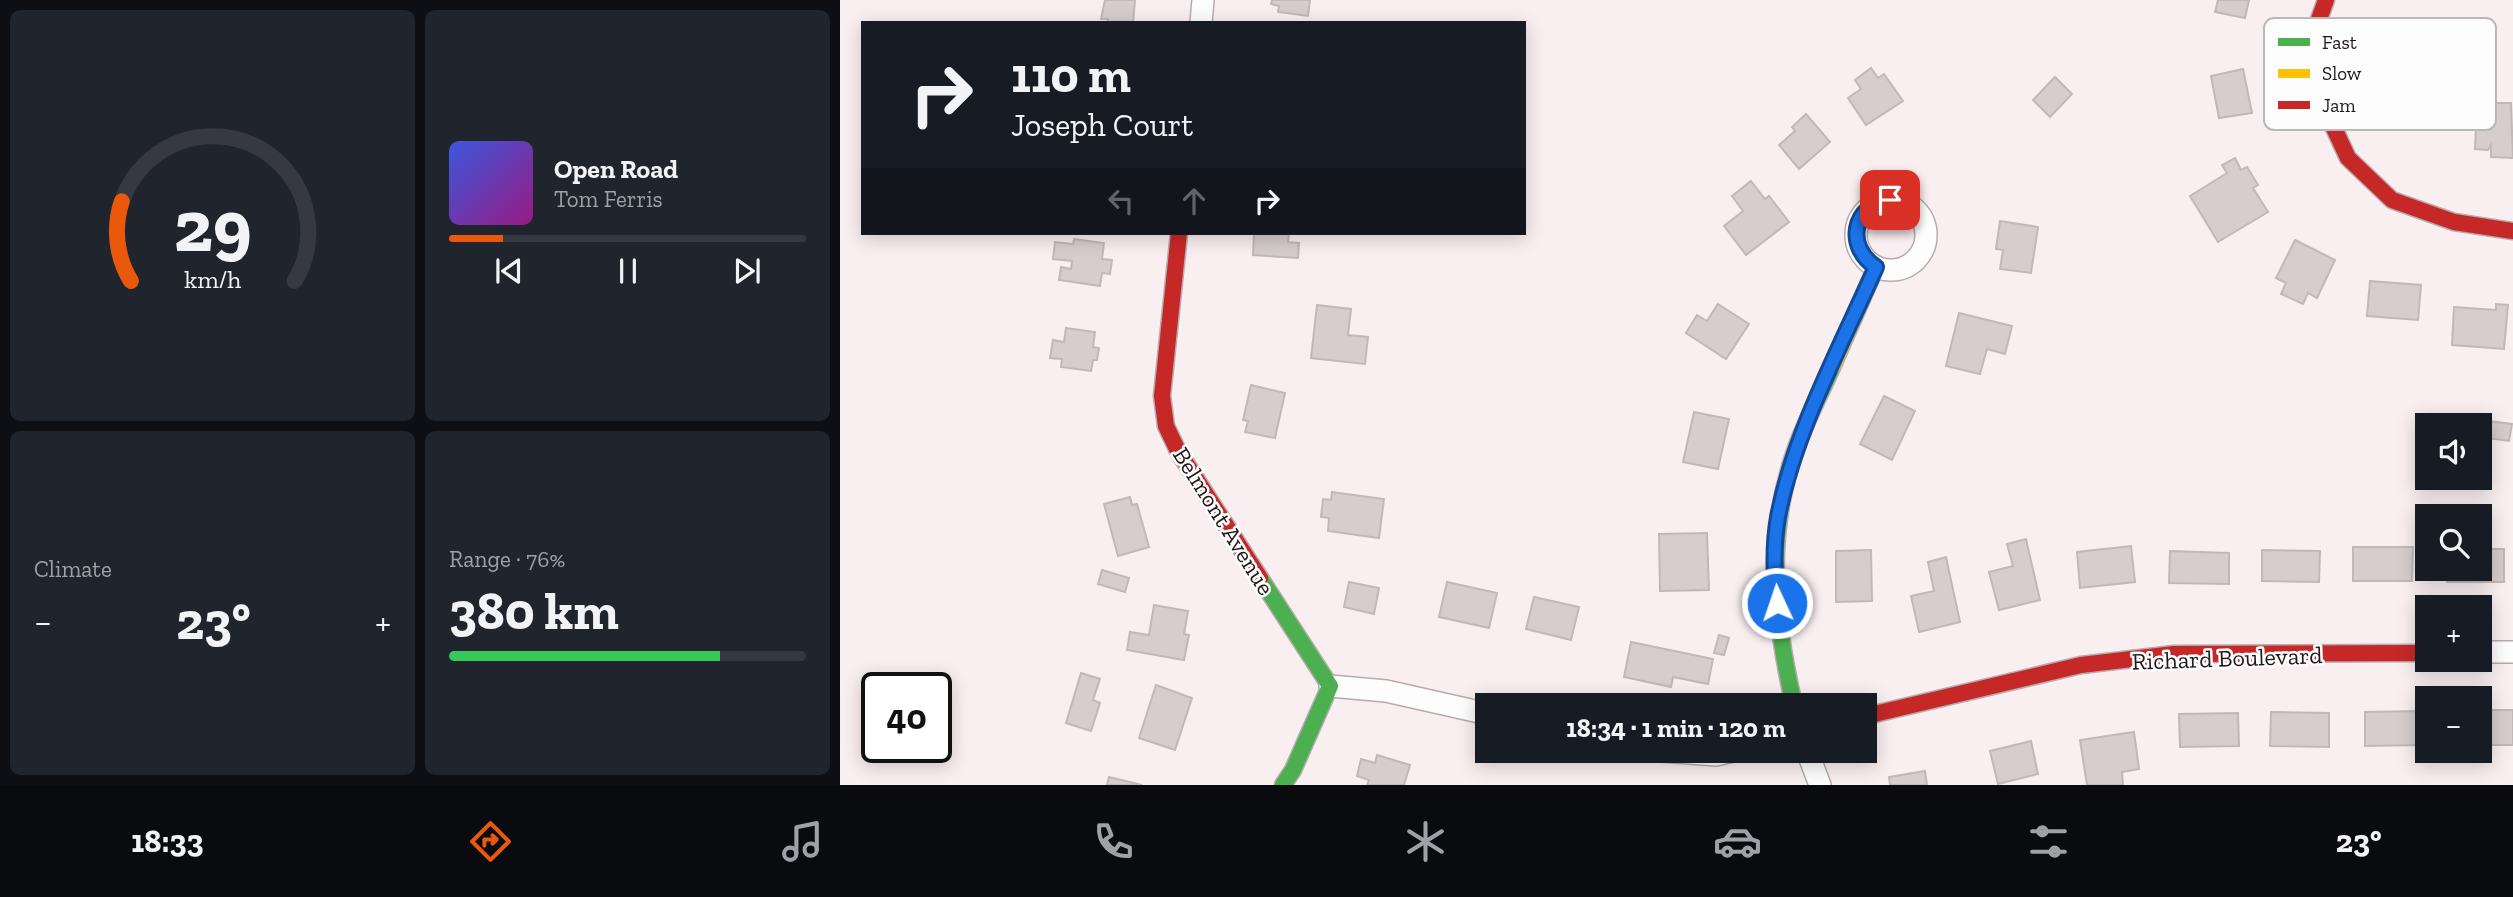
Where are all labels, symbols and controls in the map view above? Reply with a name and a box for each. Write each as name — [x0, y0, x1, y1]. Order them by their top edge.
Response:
legend — [2264, 18, 2496, 130]
text: Fast — [2322, 31, 2357, 54]
text: 110 m — [1011, 46, 1131, 105]
icon: right — [896, 49, 987, 140]
text: Slow — [2322, 62, 2362, 85]
text: Jam — [2322, 94, 2356, 117]
text: Joseph Court — [1011, 106, 1193, 144]
text: Open Road — [554, 153, 678, 185]
pin — [1860, 170, 1920, 230]
icon: arrive — [1871, 181, 1909, 219]
icon: left — [1102, 182, 1140, 220]
icon: ahead — [1175, 182, 1213, 220]
icon: right — [1248, 182, 1286, 220]
text: 29 — [173, 183, 252, 271]
text: Tom Ferris — [554, 185, 663, 213]
icon: previous — [490, 252, 528, 290]
icon: pause — [609, 252, 647, 290]
icon: next — [728, 252, 766, 290]
text: km/h — [184, 264, 241, 294]
map controls — [2415, 413, 2492, 763]
button: sound — [2415, 413, 2492, 490]
street label: Belmont Avenue — [1167, 442, 1281, 600]
button: search — [2415, 504, 2492, 581]
text: Range · 76% — [449, 545, 565, 573]
text: Climate — [34, 555, 112, 583]
position arrow — [1740, 566, 1814, 640]
text: 380 km — [449, 580, 619, 642]
text: 23° — [176, 590, 251, 652]
button: + — [2415, 595, 2492, 672]
text: − — [34, 599, 52, 645]
text: + — [375, 599, 391, 645]
street label: Richard Boulevard — [2131, 640, 2323, 676]
speed limit sign: 40 — [861, 672, 952, 763]
button: − — [2415, 686, 2492, 763]
text: 18:34 · 1 min · 120 m — [1566, 712, 1786, 744]
icon: directions — [466, 817, 515, 866]
icon: music — [778, 817, 827, 866]
icon: phone — [1089, 817, 1138, 866]
icon: climate — [1401, 817, 1450, 866]
icon: car — [1713, 817, 1762, 866]
icon: filters — [2024, 817, 2073, 866]
text: 18:33 — [131, 822, 204, 860]
text: 23° — [2336, 822, 2382, 860]

